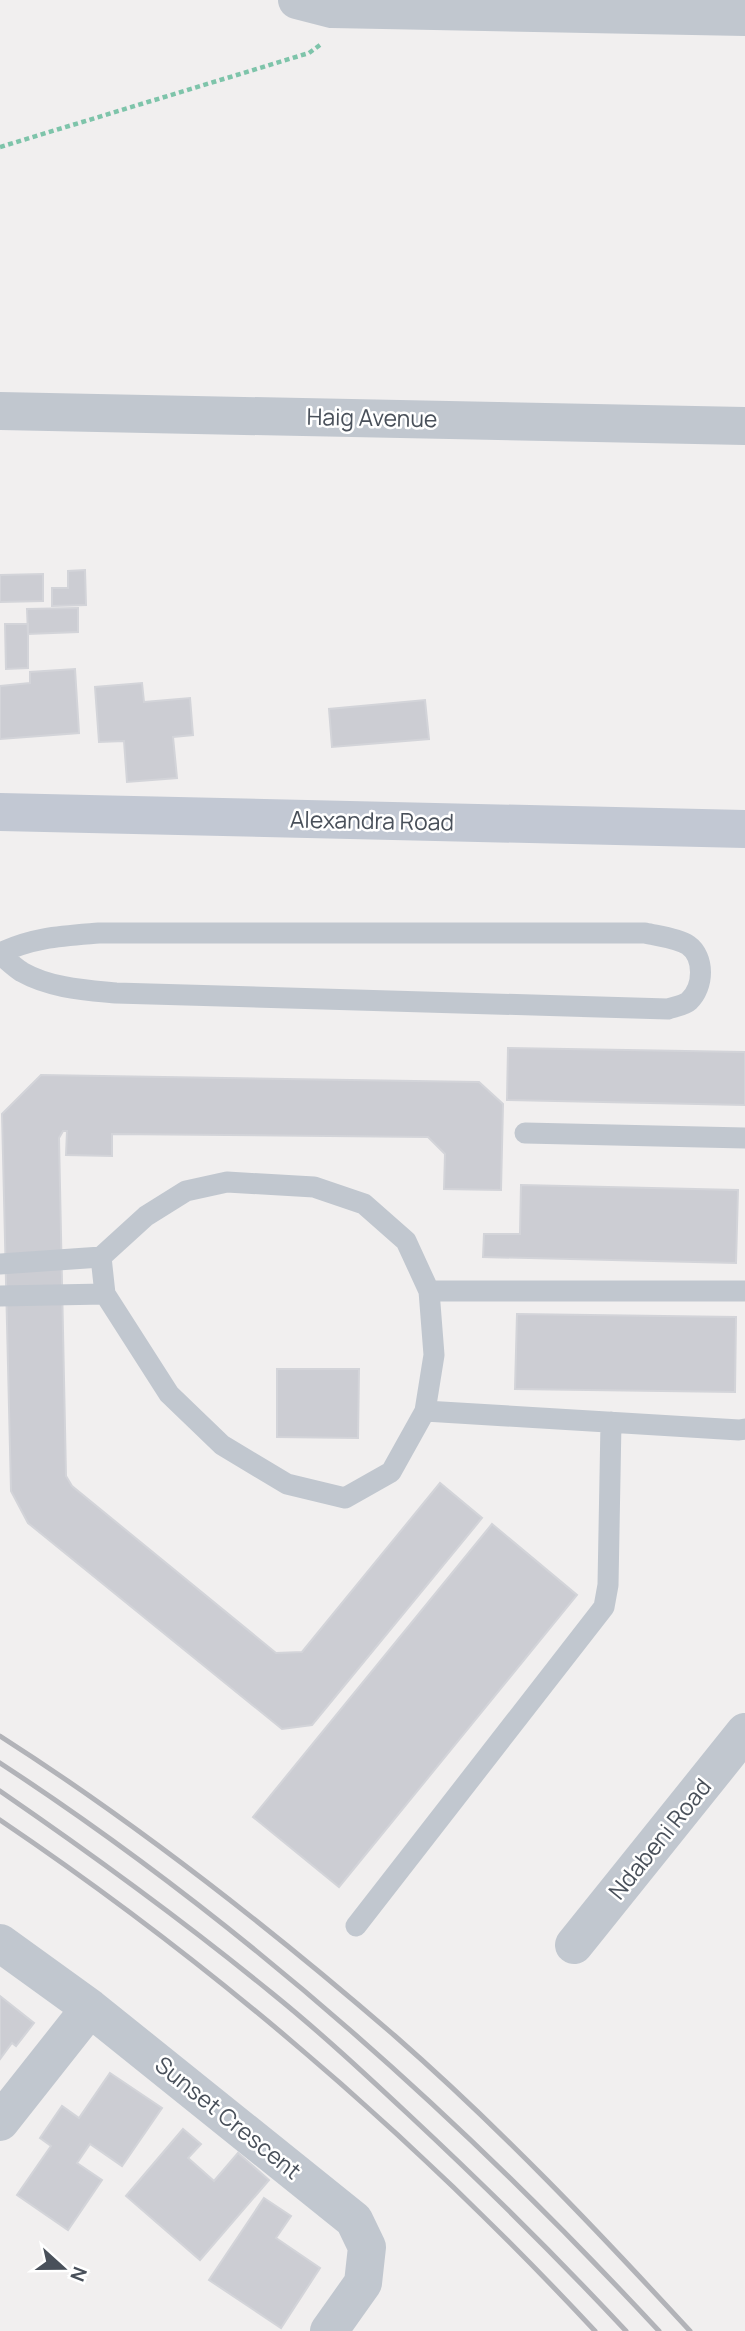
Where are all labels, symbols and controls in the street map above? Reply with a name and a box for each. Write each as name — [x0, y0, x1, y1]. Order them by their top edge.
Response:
street label: Haig Avenue — [306, 400, 438, 434]
street label: Alexandra Road — [290, 803, 454, 837]
street label: Ndabeni Road — [601, 1771, 718, 1906]
street label: Sunset Crescent — [149, 2048, 308, 2186]
north arrow — [28, 2233, 98, 2303]
text: N — [64, 2263, 93, 2285]

